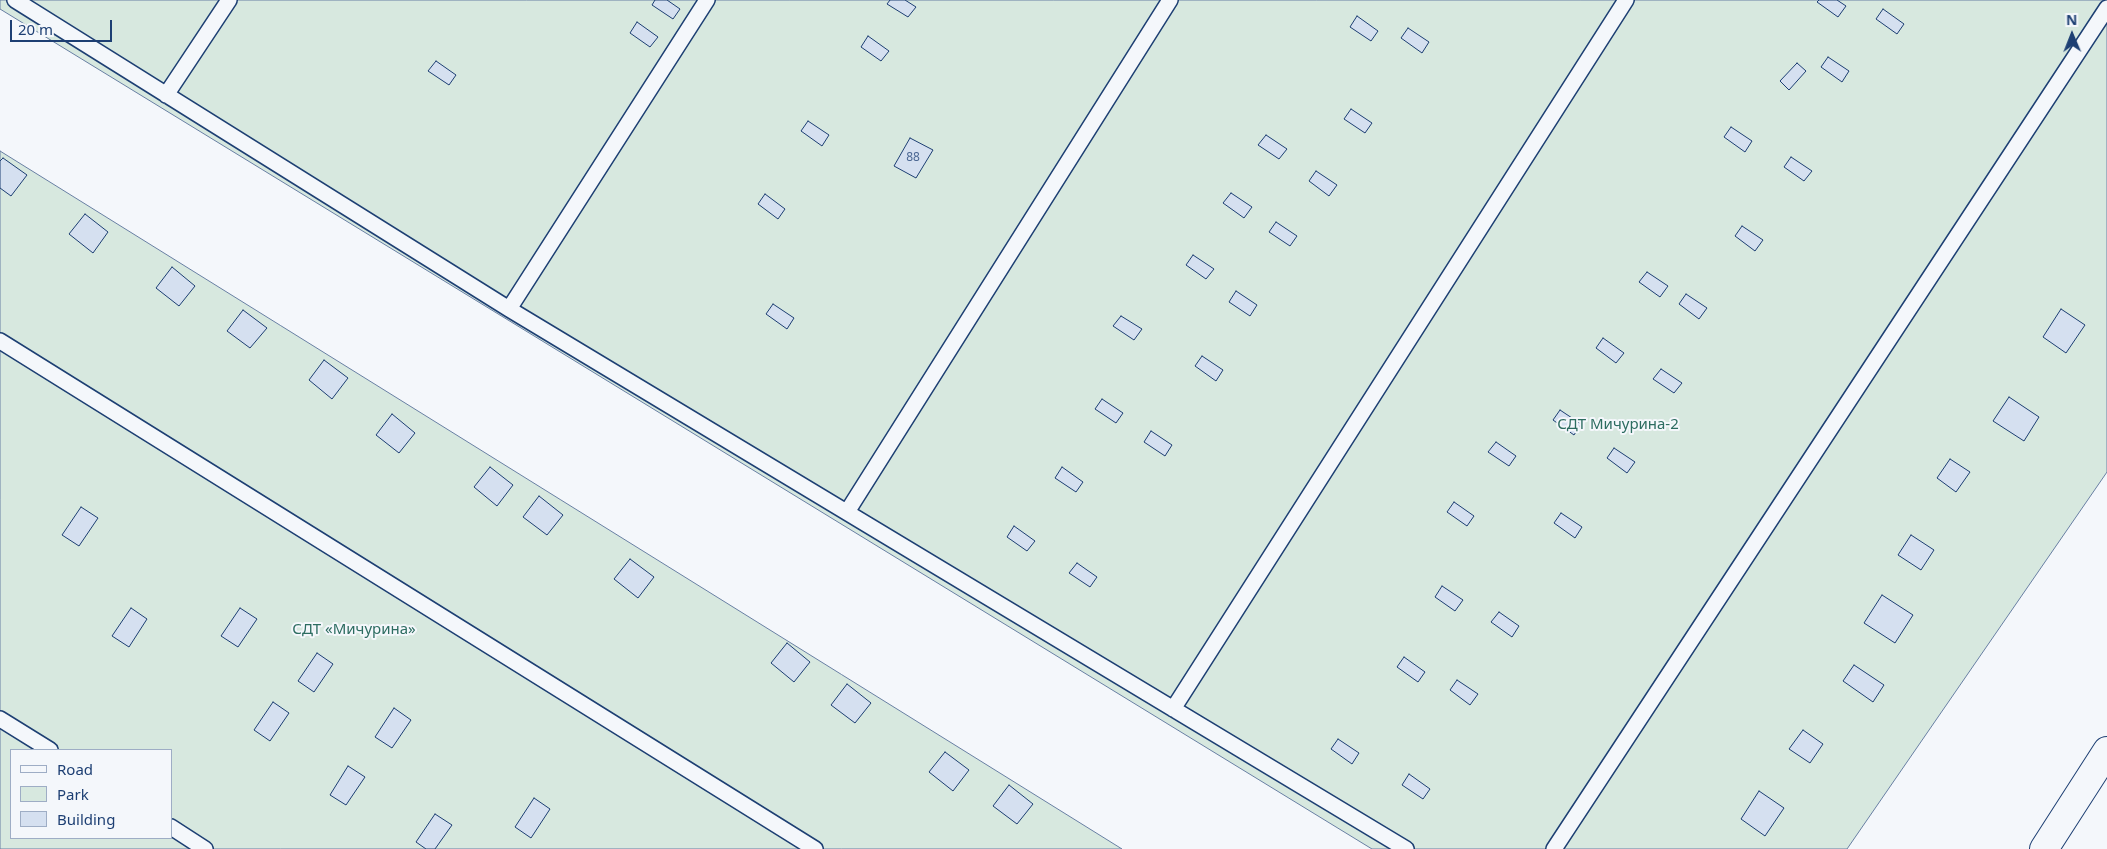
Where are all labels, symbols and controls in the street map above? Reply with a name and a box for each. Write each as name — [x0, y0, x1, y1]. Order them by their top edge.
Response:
scale bar — [12, 10, 115, 42]
north arrow — [2047, 10, 2097, 60]
text: N — [2066, 10, 2078, 29]
text: 20 m — [18, 19, 53, 39]
house number: 88 — [906, 151, 920, 165]
park label: СДТ Мичурина-2 — [1557, 416, 1679, 434]
park label: СДТ «Мичурина» — [292, 621, 416, 639]
legend — [10, 749, 172, 839]
text: Road — [57, 759, 93, 779]
text: Park — [57, 784, 89, 804]
text: Building — [57, 809, 115, 829]

